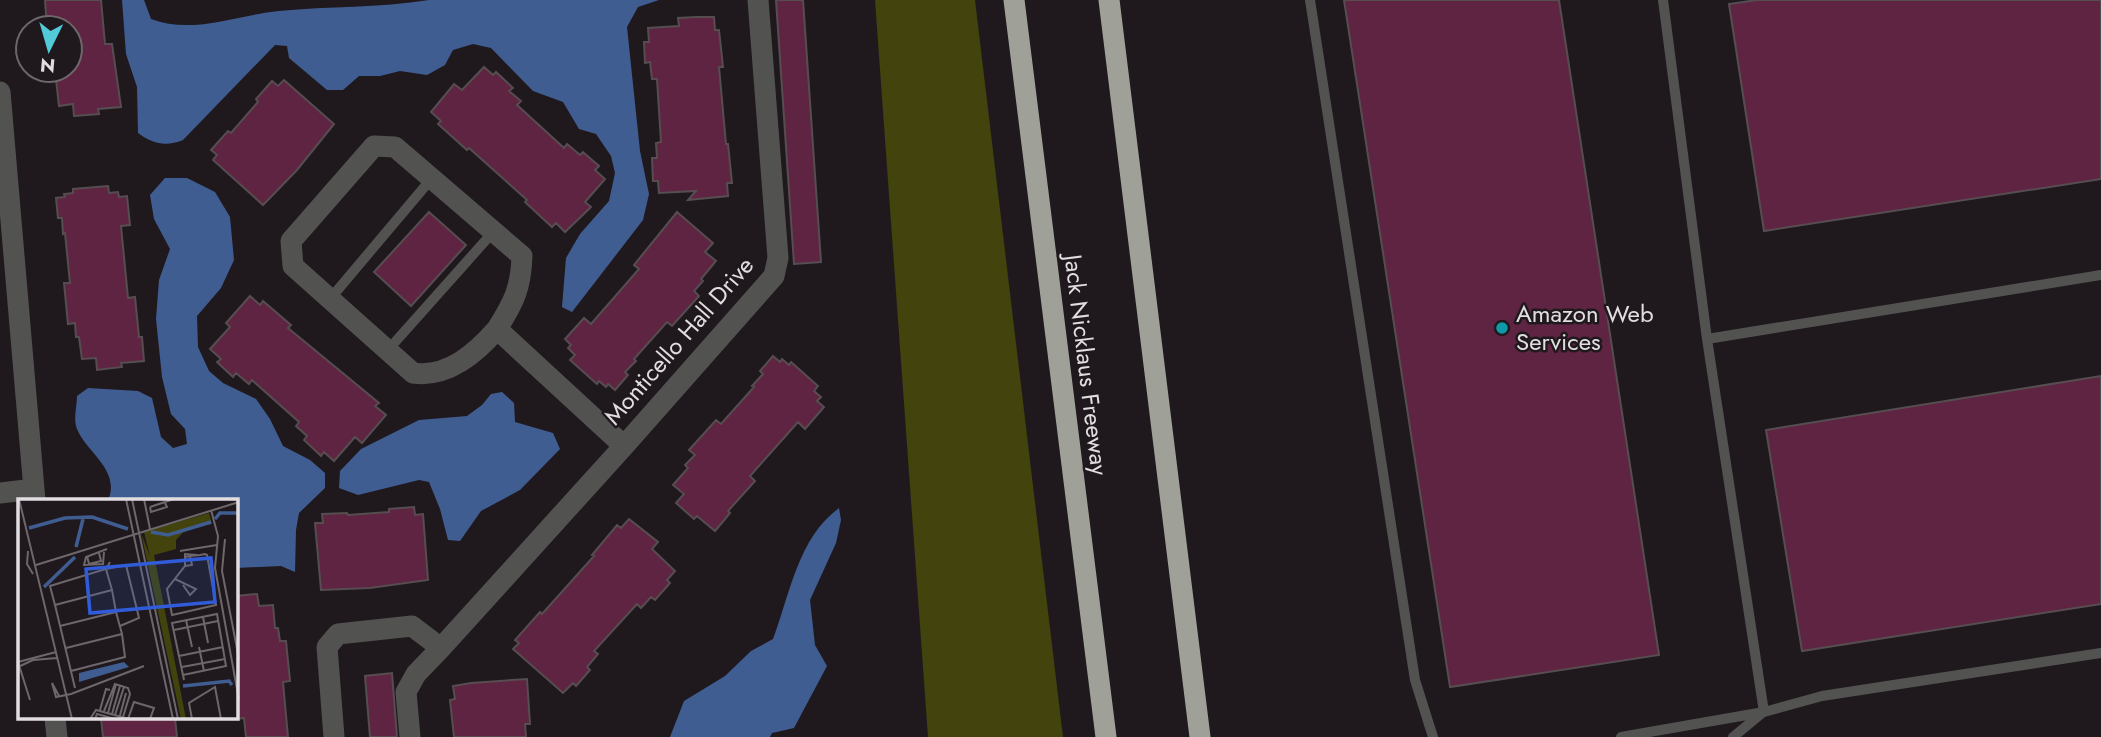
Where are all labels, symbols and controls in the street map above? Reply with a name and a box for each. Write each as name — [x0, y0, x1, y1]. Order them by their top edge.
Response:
north arrow — [14, 14, 84, 84]
text: N — [39, 51, 56, 80]
street label: Monticello Hall Drive — [596, 249, 762, 432]
street label: Jack Nicklaus Freeway — [1055, 250, 1117, 478]
place label: Amazon Web Services — [1516, 296, 1654, 359]
marker: Amazon Web Services — [1494, 320, 1510, 336]
inset map — [18, 499, 238, 720]

